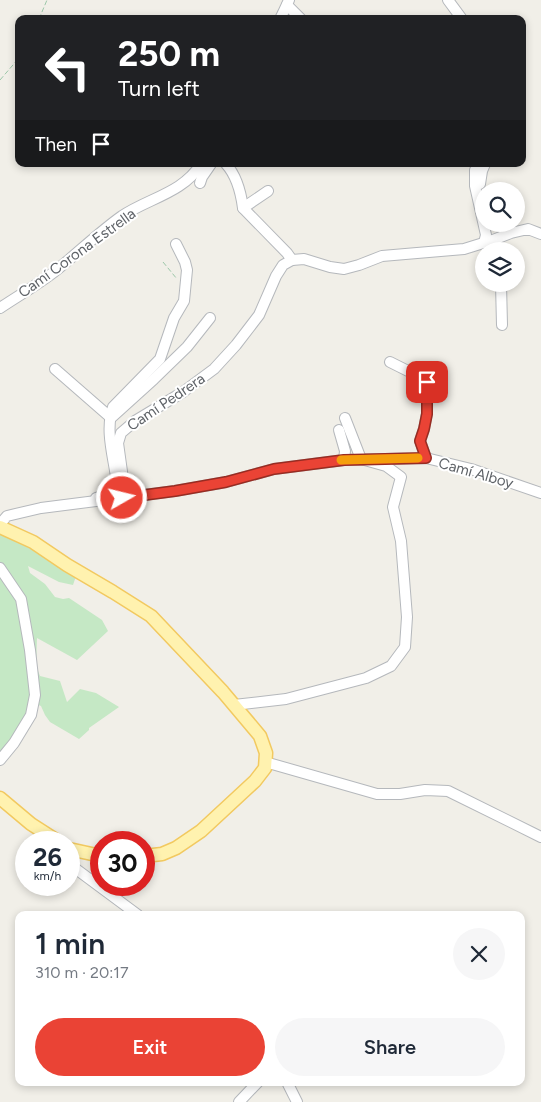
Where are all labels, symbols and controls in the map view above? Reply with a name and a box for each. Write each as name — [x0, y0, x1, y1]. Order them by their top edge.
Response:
text: 250 m — [118, 33, 220, 75]
icon: left — [35, 35, 100, 100]
text: Turn left — [118, 75, 200, 102]
icon: arrive — [87, 130, 115, 158]
text: Then — [35, 133, 77, 156]
map controls — [475, 182, 525, 292]
button: search — [475, 182, 525, 232]
street label: Camí Corona Estrella — [15, 204, 139, 302]
button: layers — [475, 242, 525, 292]
pin — [406, 361, 448, 403]
icon: arrive — [413, 368, 441, 396]
street label: Camí Pedrera — [124, 369, 208, 435]
street label: Camí Alboy — [436, 454, 516, 492]
position arrow — [95, 471, 147, 523]
speed limit sign: 30 — [90, 831, 155, 896]
text: 26 — [33, 842, 62, 872]
text: km/h — [34, 869, 61, 883]
text: 1 min — [35, 925, 105, 962]
button: close — [453, 928, 505, 980]
text: 310 m · 20:17 — [35, 963, 129, 982]
button: Exit — [35, 1018, 265, 1076]
button: Share — [275, 1018, 505, 1076]

